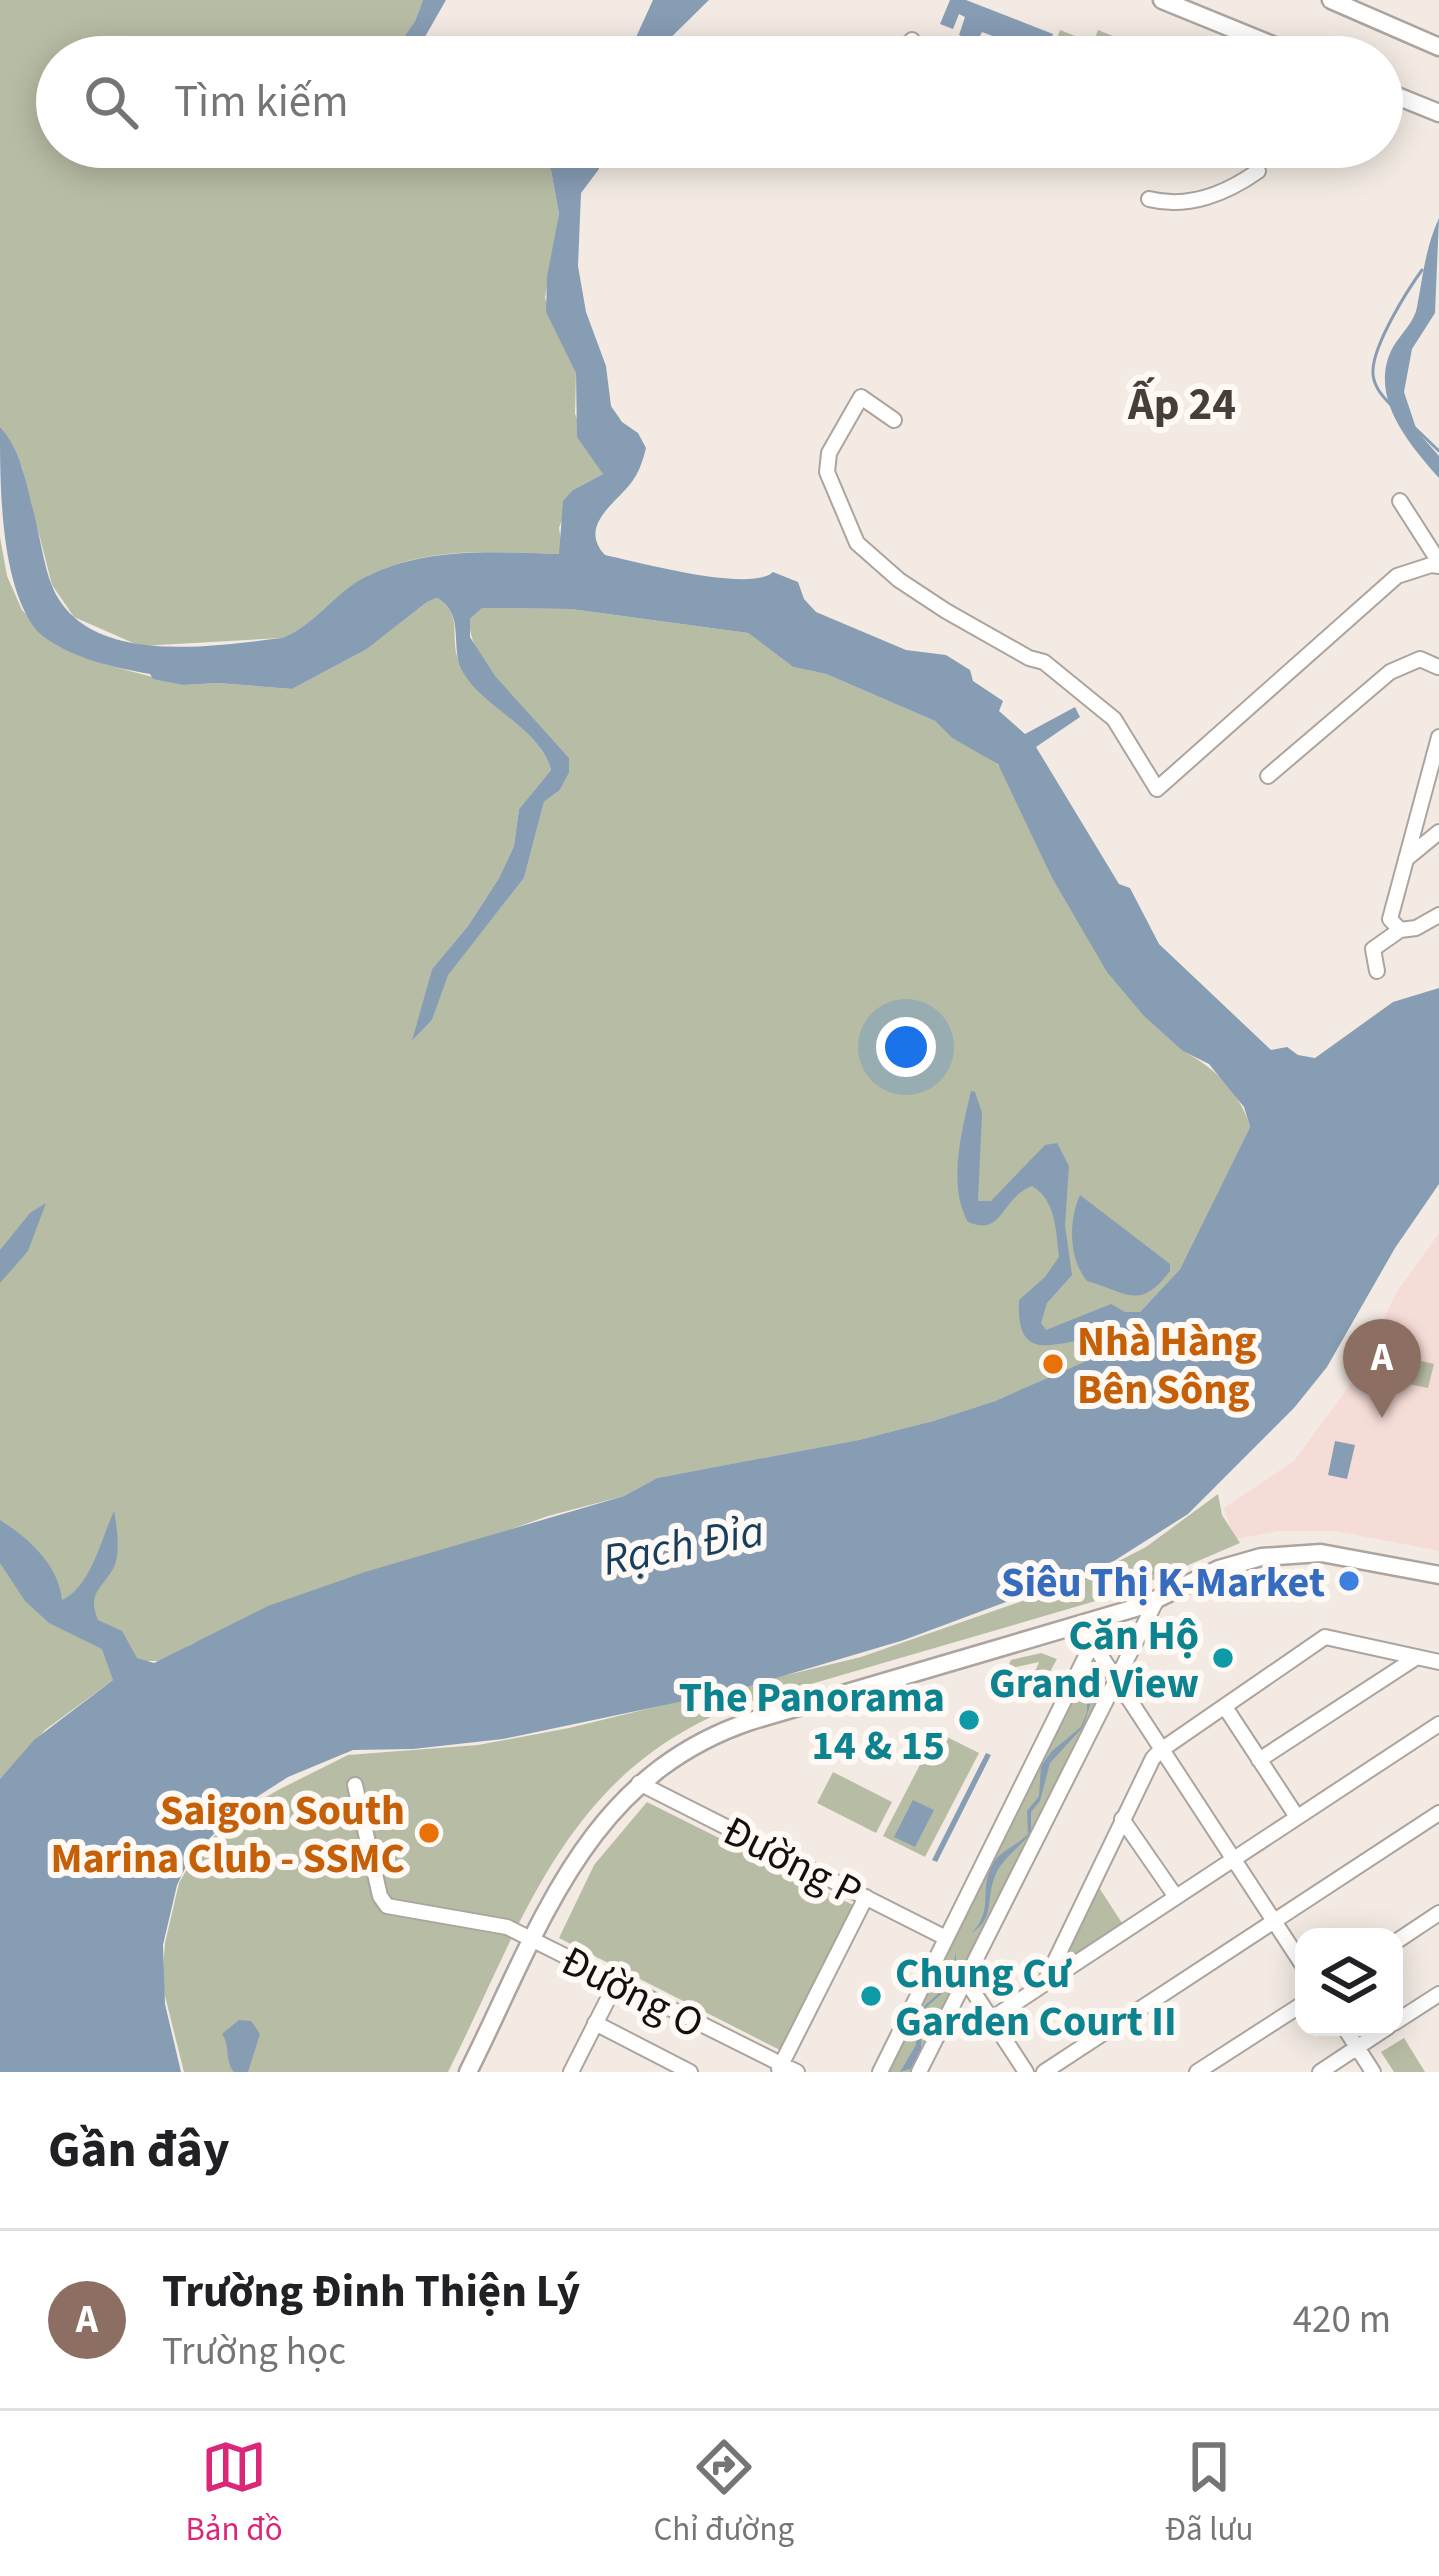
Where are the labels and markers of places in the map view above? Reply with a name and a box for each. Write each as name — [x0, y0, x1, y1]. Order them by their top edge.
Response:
place label: Nhà Hàng Bên Sông — [1077, 1312, 1256, 1420]
pin: A — [1343, 1319, 1421, 1418]
marker: Nhà Hàng Bên Sông — [1040, 1351, 1066, 1377]
place label: Siêu Thị K-Market — [1001, 1553, 1325, 1613]
marker: Siêu Thị K-Market — [1336, 1568, 1362, 1594]
place label: Căn Hộ Grand View — [989, 1606, 1199, 1714]
marker: Căn Hộ Grand View — [1210, 1645, 1236, 1671]
place label: The Panorama 14 & 15 — [679, 1668, 945, 1776]
marker: The Panorama 14 & 15 — [956, 1707, 982, 1733]
place label: Saigon South Marina Club - SSMC — [50, 1781, 405, 1889]
marker: Saigon South Marina Club - SSMC — [416, 1820, 442, 1846]
place label: Chung Cư Garden Court II — [895, 1944, 1177, 2052]
marker: Chung Cư Garden Court II — [858, 1983, 884, 2009]

